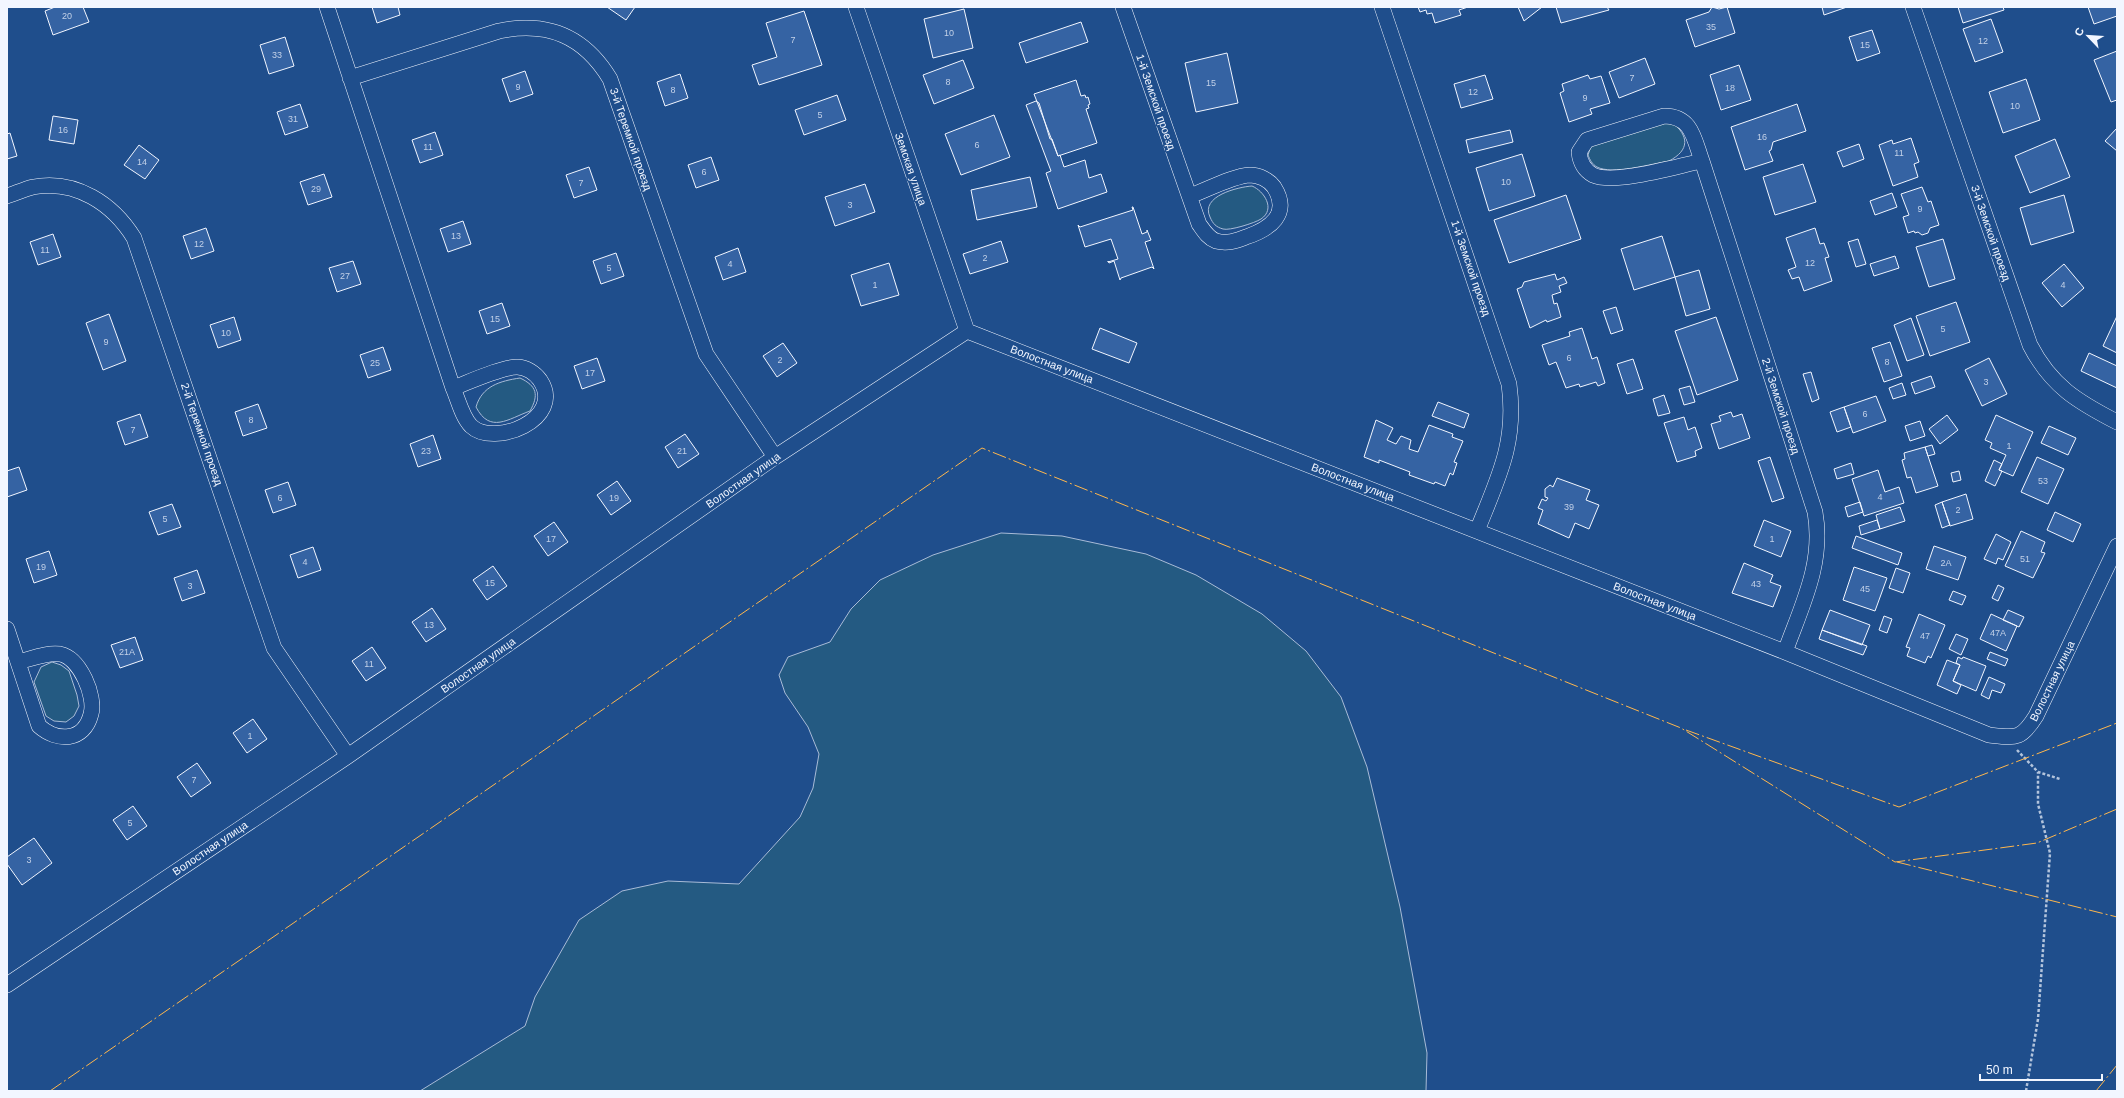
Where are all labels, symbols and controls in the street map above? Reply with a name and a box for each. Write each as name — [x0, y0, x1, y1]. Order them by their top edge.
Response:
house number: 20 — [62, 11, 72, 21]
north arrow — [2068, 16, 2108, 56]
house number: 35 — [1706, 22, 1716, 32]
text: С — [2072, 26, 2086, 38]
house number: 10 — [944, 28, 954, 38]
house number: 7 — [790, 35, 796, 45]
house number: 12 — [1978, 36, 1988, 46]
house number: 15 — [1860, 40, 1870, 50]
house number: 33 — [272, 50, 282, 60]
street label: 1-й Земской проезд — [1134, 53, 1178, 152]
house number: 7 — [1629, 73, 1635, 83]
house number: 8 — [945, 77, 951, 87]
house number: 15 — [1206, 78, 1216, 88]
house number: 9 — [515, 82, 521, 92]
house number: 18 — [1725, 83, 1735, 93]
house number: 8 — [670, 85, 676, 95]
street label: 3-й Теремной проезд — [608, 86, 654, 192]
house number: 12 — [1468, 87, 1478, 97]
house number: 9 — [1582, 93, 1588, 103]
house number: 10 — [2010, 101, 2020, 111]
house number: 5 — [817, 110, 823, 120]
house number: 31 — [288, 114, 298, 124]
house number: 16 — [58, 125, 68, 135]
street label: Земская улица — [893, 131, 929, 208]
house number: 16 — [1757, 132, 1767, 142]
house number: 6 — [974, 140, 980, 150]
house number: 11 — [423, 142, 433, 152]
house number: 11 — [1894, 148, 1904, 158]
house number: 14 — [137, 157, 147, 167]
house number: 6 — [701, 167, 707, 177]
house number: 10 — [1501, 177, 1511, 187]
house number: 7 — [578, 178, 584, 188]
house number: 29 — [311, 184, 321, 194]
street label: 3-й Земской проезд — [1969, 184, 2013, 283]
house number: 3 — [847, 200, 853, 210]
house number: 9 — [1917, 204, 1923, 214]
street label: 1-й Земской проезд — [1449, 219, 1493, 318]
house number: 13 — [451, 231, 461, 241]
house number: 12 — [194, 239, 204, 249]
house number: 11 — [40, 245, 50, 255]
house number: 2 — [982, 253, 988, 263]
house number: 12 — [1805, 258, 1815, 268]
house number: 4 — [727, 259, 733, 269]
house number: 5 — [606, 263, 612, 273]
house number: 27 — [340, 271, 350, 281]
house number: 1 — [872, 280, 878, 290]
house number: 4 — [2060, 280, 2066, 290]
house number: 15 — [490, 314, 500, 324]
house number: 5 — [1940, 324, 1946, 334]
house number: 10 — [221, 328, 231, 338]
house number: 9 — [103, 337, 109, 347]
street label: Волостная улица — [1009, 343, 1096, 386]
house number: 6 — [1566, 353, 1572, 363]
house number: 2 — [777, 355, 783, 365]
street label: 2-й Земской проезд — [1760, 356, 1802, 456]
house number: 8 — [1884, 357, 1890, 367]
house number: 25 — [370, 358, 380, 368]
house number: 17 — [585, 368, 595, 378]
house number: 3 — [1983, 377, 1989, 387]
street label: 2-й Теремной проезд — [179, 381, 225, 487]
house number: 6 — [1862, 409, 1868, 419]
house number: 8 — [248, 415, 254, 425]
house number: 7 — [130, 425, 136, 435]
house number: 1 — [2006, 441, 2012, 451]
house number: 23 — [421, 446, 431, 456]
house number: 21 — [677, 446, 687, 456]
street label: Волостная улица — [704, 449, 783, 510]
street label: Волостная улица — [1310, 461, 1397, 504]
house number: 53 — [2038, 476, 2048, 486]
house number: 4 — [1877, 492, 1883, 502]
house number: 6 — [277, 493, 283, 503]
house number: 19 — [609, 493, 619, 503]
house number: 39 — [1564, 502, 1574, 512]
house number: 2 — [1955, 505, 1961, 515]
house number: 5 — [162, 514, 168, 524]
house number: 17 — [546, 534, 556, 544]
house number: 1 — [1769, 534, 1775, 544]
house number: 51 — [2020, 554, 2030, 564]
house number: 4 — [302, 557, 308, 567]
house number: 2А — [1940, 558, 1952, 568]
house number: 19 — [36, 562, 46, 572]
house number: 15 — [485, 578, 495, 588]
house number: 43 — [1751, 579, 1761, 589]
street label: Волостная улица — [1612, 580, 1699, 623]
house number: 3 — [187, 581, 193, 591]
house number: 45 — [1860, 584, 1870, 594]
house number: 13 — [424, 620, 434, 630]
house number: 47А — [1990, 628, 2006, 638]
house number: 47 — [1920, 631, 1930, 641]
street label: Волостная улица — [439, 634, 518, 695]
street label: Волостная улица — [2027, 638, 2077, 723]
house number: 21А — [119, 647, 135, 657]
house number: 11 — [364, 659, 374, 669]
house number: 1 — [247, 731, 253, 741]
house number: 7 — [191, 775, 197, 785]
house number: 5 — [127, 818, 133, 828]
street label: Волостная улица — [170, 818, 251, 878]
house number: 3 — [26, 855, 32, 865]
scale bar — [1980, 1056, 2102, 1082]
text: 50 m — [1986, 1063, 2013, 1077]

